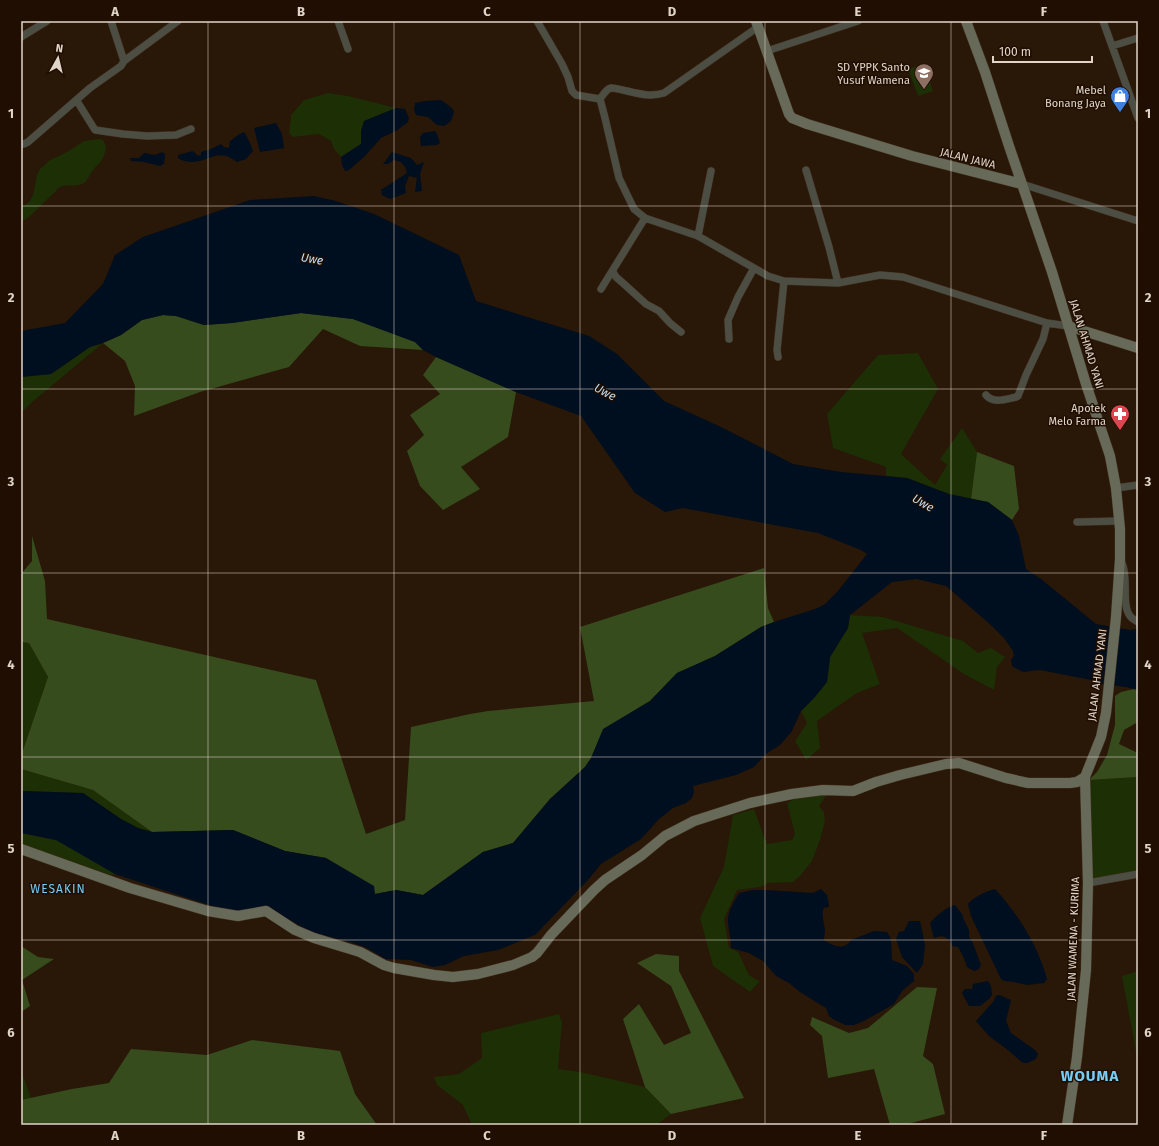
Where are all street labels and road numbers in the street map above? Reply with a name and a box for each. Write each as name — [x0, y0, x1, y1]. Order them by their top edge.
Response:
street label: JALAN JAWA — [939, 145, 998, 172]
street label: JALAN AHMAD YANI — [1067, 298, 1106, 391]
street label: JALAN AHMAD YANI — [1085, 628, 1110, 722]
street label: JALAN WAMENA - KURIMA — [1065, 876, 1082, 1001]

